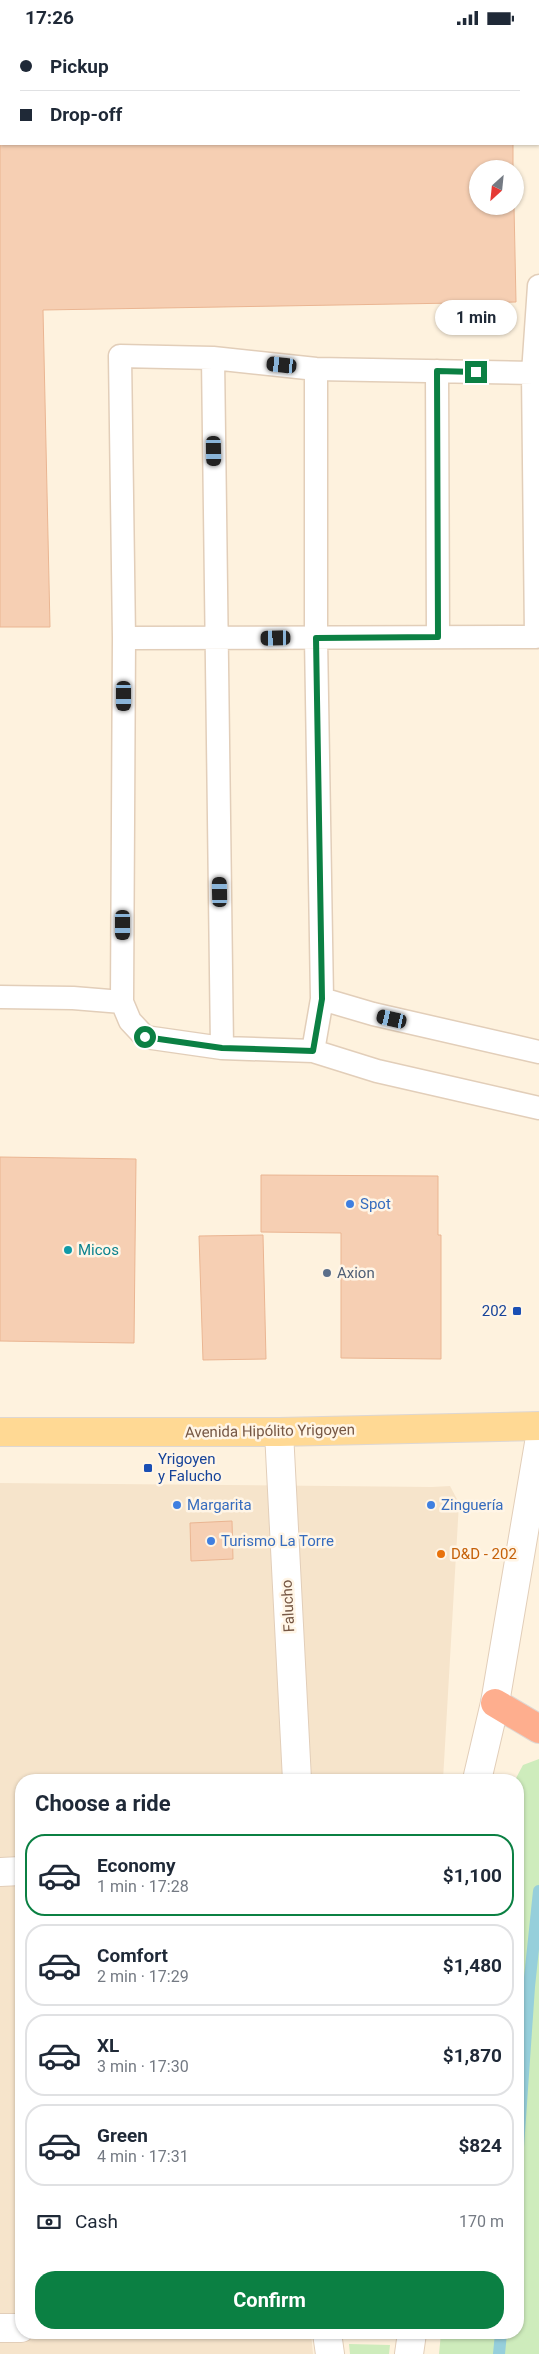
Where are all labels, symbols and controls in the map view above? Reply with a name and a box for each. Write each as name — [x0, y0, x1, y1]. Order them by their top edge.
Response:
text: 17:26 — [25, 6, 74, 29]
text: Pickup — [50, 55, 109, 78]
text: Drop-off — [50, 103, 122, 126]
north arrow — [469, 160, 524, 215]
map controls — [469, 160, 524, 215]
callout: 1 min — [435, 299, 517, 335]
text: 1 min — [456, 308, 496, 327]
car — [266, 356, 297, 374]
route end — [465, 361, 487, 383]
car — [206, 436, 221, 466]
car — [260, 630, 291, 646]
car — [116, 681, 131, 711]
car — [212, 877, 227, 907]
car — [115, 910, 130, 940]
car — [375, 1008, 408, 1030]
route start — [134, 1026, 156, 1048]
place label: Spot — [360, 1195, 391, 1213]
marker: Spot — [344, 1198, 356, 1210]
place label: Micos — [78, 1241, 119, 1259]
marker: Micos — [62, 1244, 74, 1256]
place label: Axion — [337, 1264, 375, 1282]
marker: Axion — [321, 1267, 333, 1279]
place label: 202 — [482, 1302, 507, 1320]
marker: 202 — [511, 1305, 523, 1317]
street label: Avenida Hipólito Yrigoyen — [185, 1421, 355, 1441]
place label: Yrigoyen y Falucho — [158, 1450, 222, 1485]
marker: Yrigoyen y Falucho — [142, 1462, 154, 1474]
place label: Margarita — [187, 1496, 252, 1514]
place label: Zinguería — [441, 1496, 504, 1514]
marker: Margarita — [171, 1499, 183, 1511]
marker: Zinguería — [425, 1499, 437, 1511]
place label: Turismo La Torre — [221, 1532, 334, 1550]
marker: Turismo La Torre — [205, 1535, 217, 1547]
place label: D&D - 202 — [451, 1545, 517, 1563]
marker: D&D - 202 — [435, 1548, 447, 1560]
street label: Falucho — [278, 1579, 298, 1633]
text: Choose a ride — [35, 1791, 171, 1816]
icon: car — [37, 1853, 82, 1898]
text: Economy — [97, 1854, 176, 1877]
text: $1,100 — [443, 1864, 502, 1887]
text: 1 min · 17:28 — [97, 1877, 189, 1896]
icon: car — [37, 1943, 82, 1988]
text: Comfort — [97, 1944, 168, 1967]
text: $1,480 — [443, 1954, 502, 1977]
text: 2 min · 17:29 — [97, 1967, 189, 1986]
icon: car — [37, 2033, 82, 2078]
text: XL — [97, 2034, 119, 2057]
text: $1,870 — [443, 2044, 502, 2067]
text: 3 min · 17:30 — [97, 2057, 189, 2076]
icon: car — [37, 2123, 82, 2168]
text: Green — [97, 2124, 148, 2147]
text: $824 — [458, 2134, 502, 2157]
text: 4 min · 17:31 — [97, 2147, 189, 2166]
icon: cash — [35, 2208, 63, 2236]
text: Cash — [75, 2210, 118, 2233]
text: 170 m — [459, 2212, 504, 2231]
button: Confirm — [35, 2271, 504, 2329]

